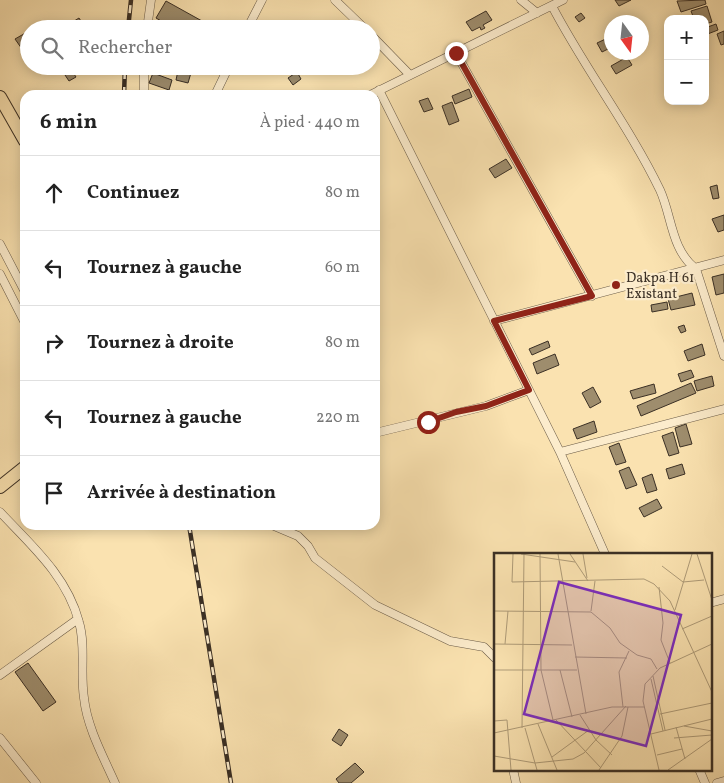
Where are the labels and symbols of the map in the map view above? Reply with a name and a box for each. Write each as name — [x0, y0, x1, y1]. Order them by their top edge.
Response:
north arrow — [604, 15, 649, 60]
route end — [445, 42, 468, 65]
place label: Dakpa H 61 Existant — [626, 269, 694, 304]
marker: Dakpa H 61 Existant — [610, 279, 622, 291]
route start — [417, 411, 440, 434]
inset map — [494, 553, 712, 770]

